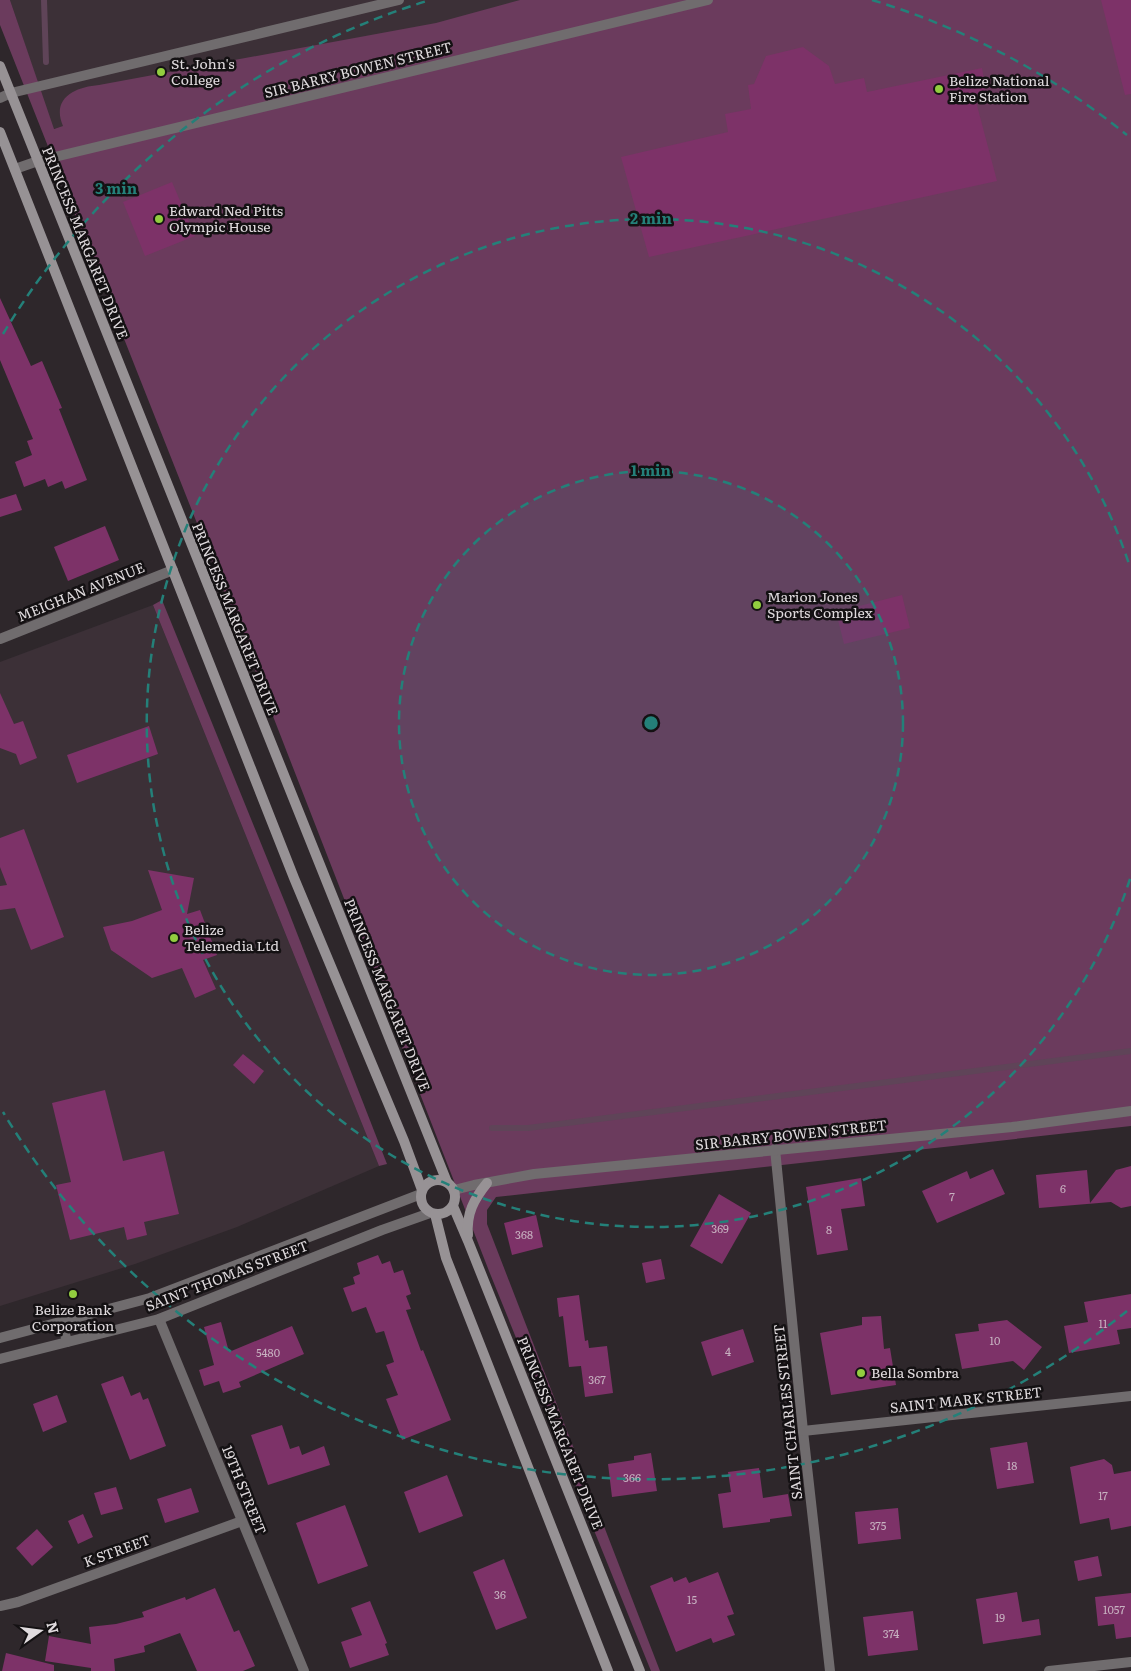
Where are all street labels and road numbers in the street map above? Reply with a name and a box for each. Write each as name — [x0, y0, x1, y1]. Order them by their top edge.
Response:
street label: SIR BARRY BOWEN STREET — [262, 36, 454, 102]
street label: PRINCESS MARGARET DRIVE — [38, 143, 134, 342]
street label: PRINCESS MARGARET DRIVE — [188, 519, 284, 718]
street label: MEIGHAN AVENUE — [14, 556, 147, 626]
street label: PRINCESS MARGARET DRIVE — [340, 895, 436, 1094]
street label: SIR BARRY BOWEN STREET — [694, 1114, 888, 1154]
street label: SAINT THOMAS STREET — [142, 1235, 311, 1315]
street label: SAINT CHARLES STREET — [768, 1323, 806, 1501]
street label: PRINCESS MARGARET DRIVE — [513, 1333, 609, 1532]
street label: SAINT MARK STREET — [889, 1381, 1043, 1417]
street label: 19TH STREET — [218, 1442, 272, 1537]
street label: K STREET — [80, 1529, 153, 1571]

